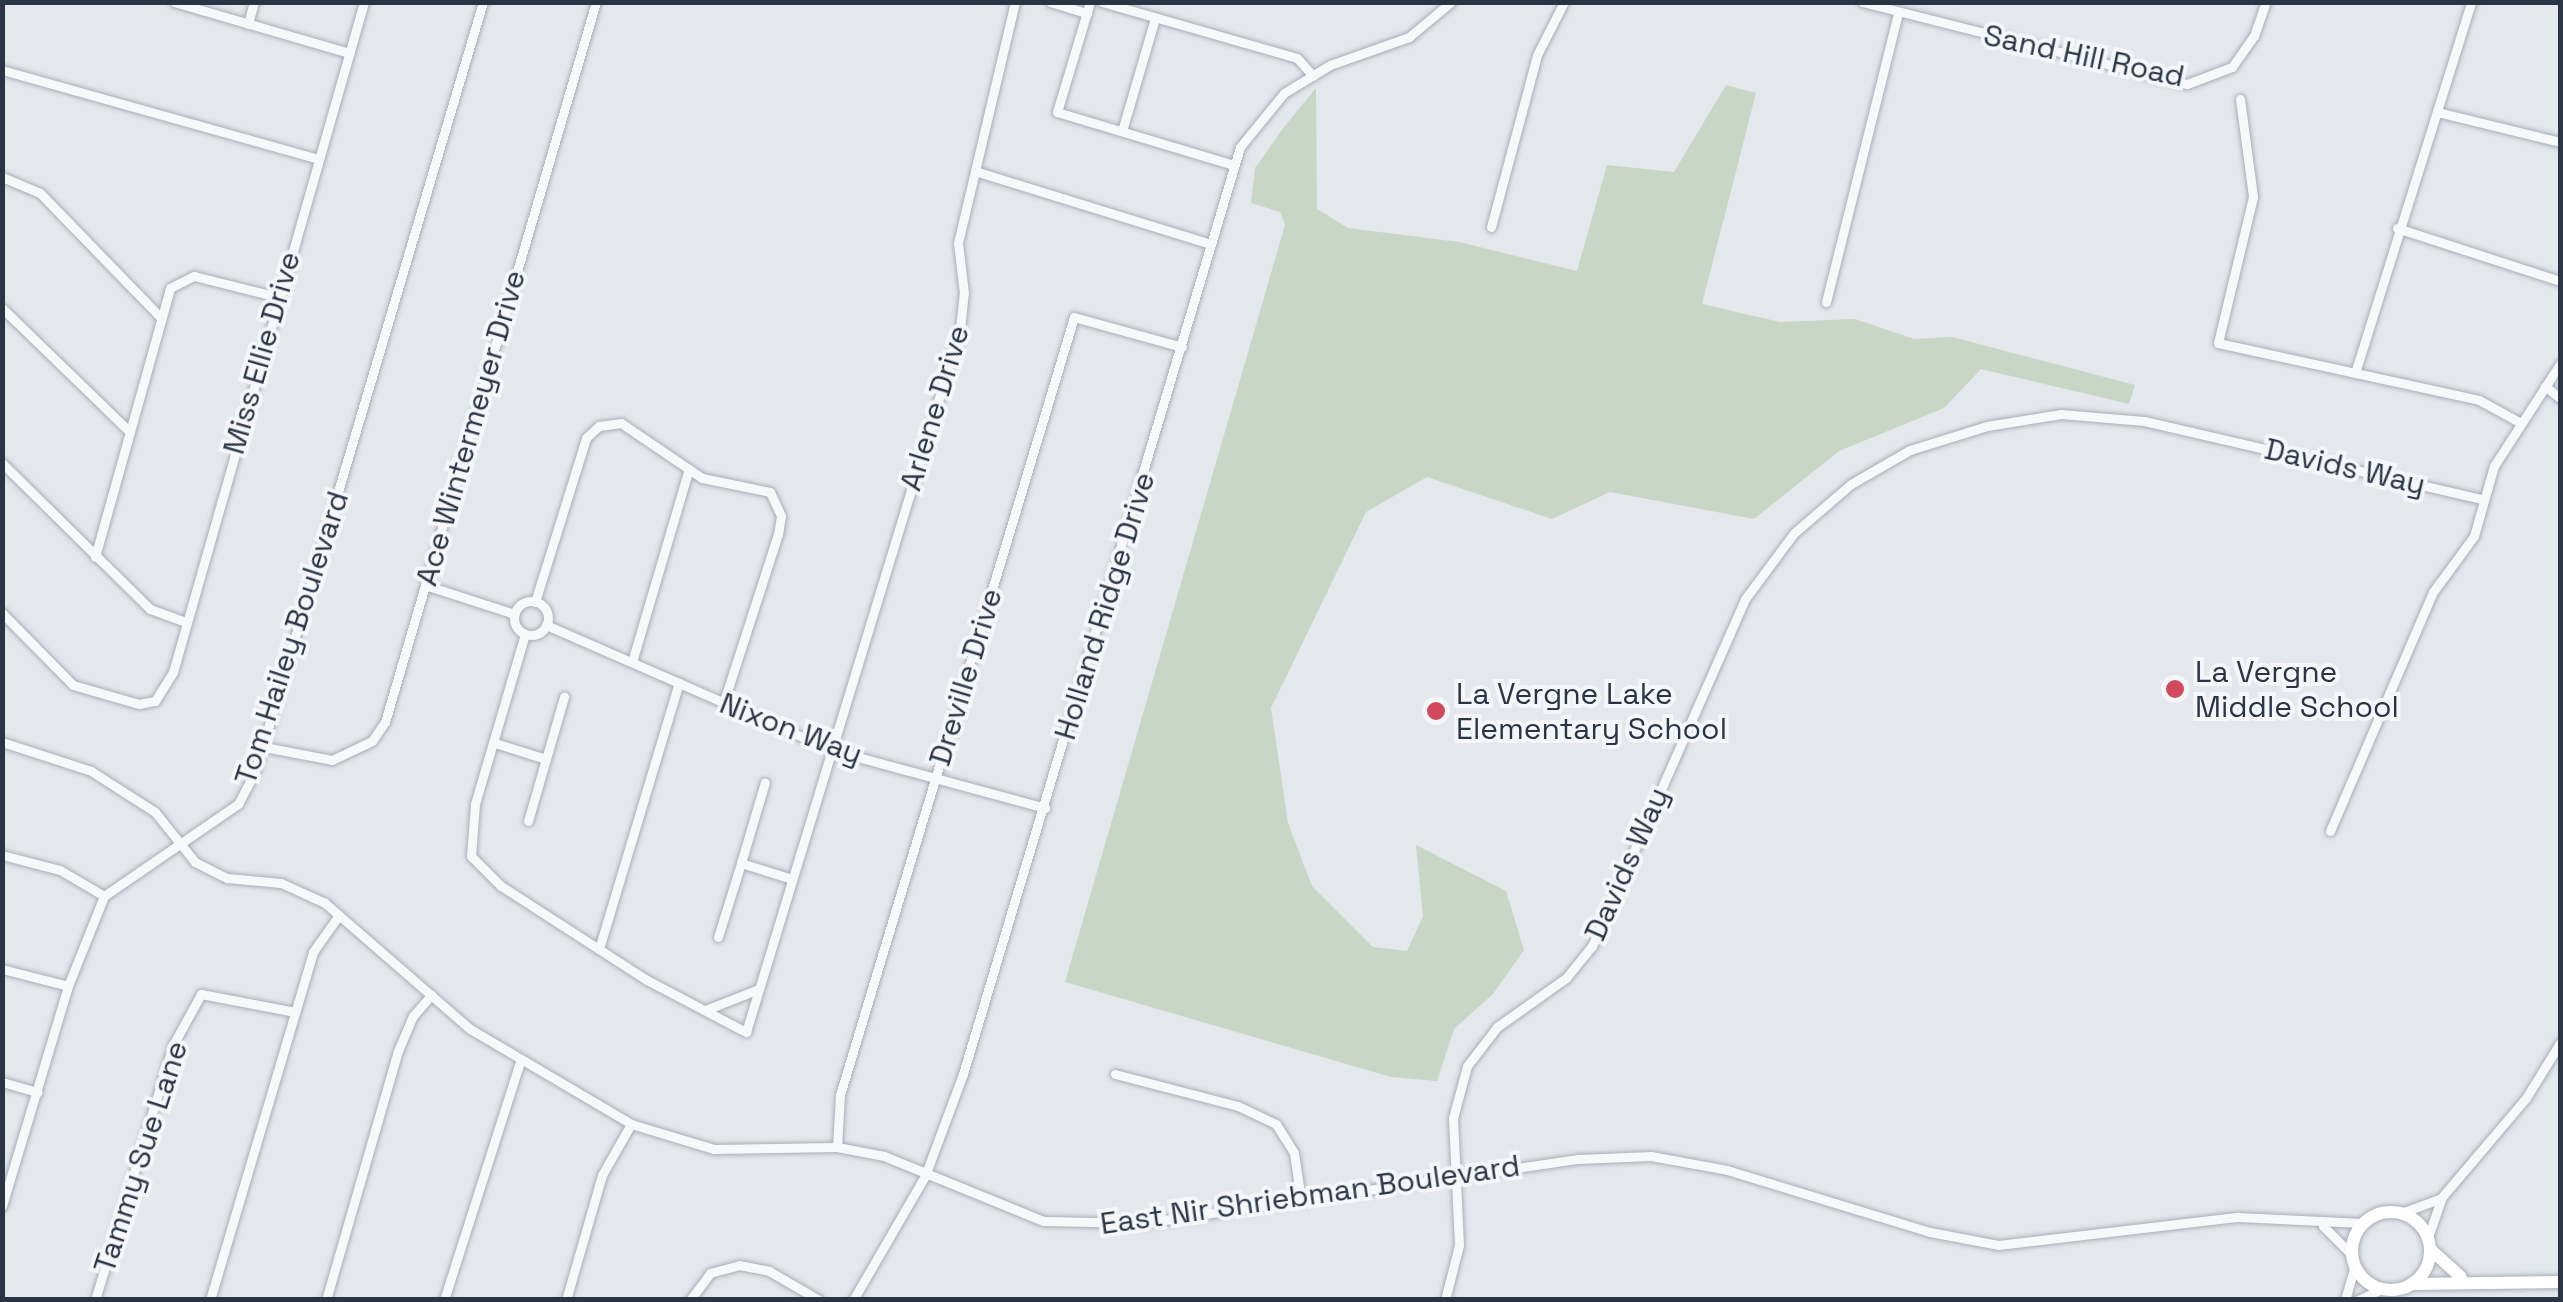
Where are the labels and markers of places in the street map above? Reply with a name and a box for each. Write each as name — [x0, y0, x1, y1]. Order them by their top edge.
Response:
place label: La Vergne Middle School — [2195, 654, 2399, 724]
place label: La Vergne Lake Elementary School — [1456, 676, 1727, 746]
marker: La Vergne Middle School — [2164, 678, 2186, 700]
marker: La Vergne Lake Elementary School — [1425, 700, 1447, 722]

